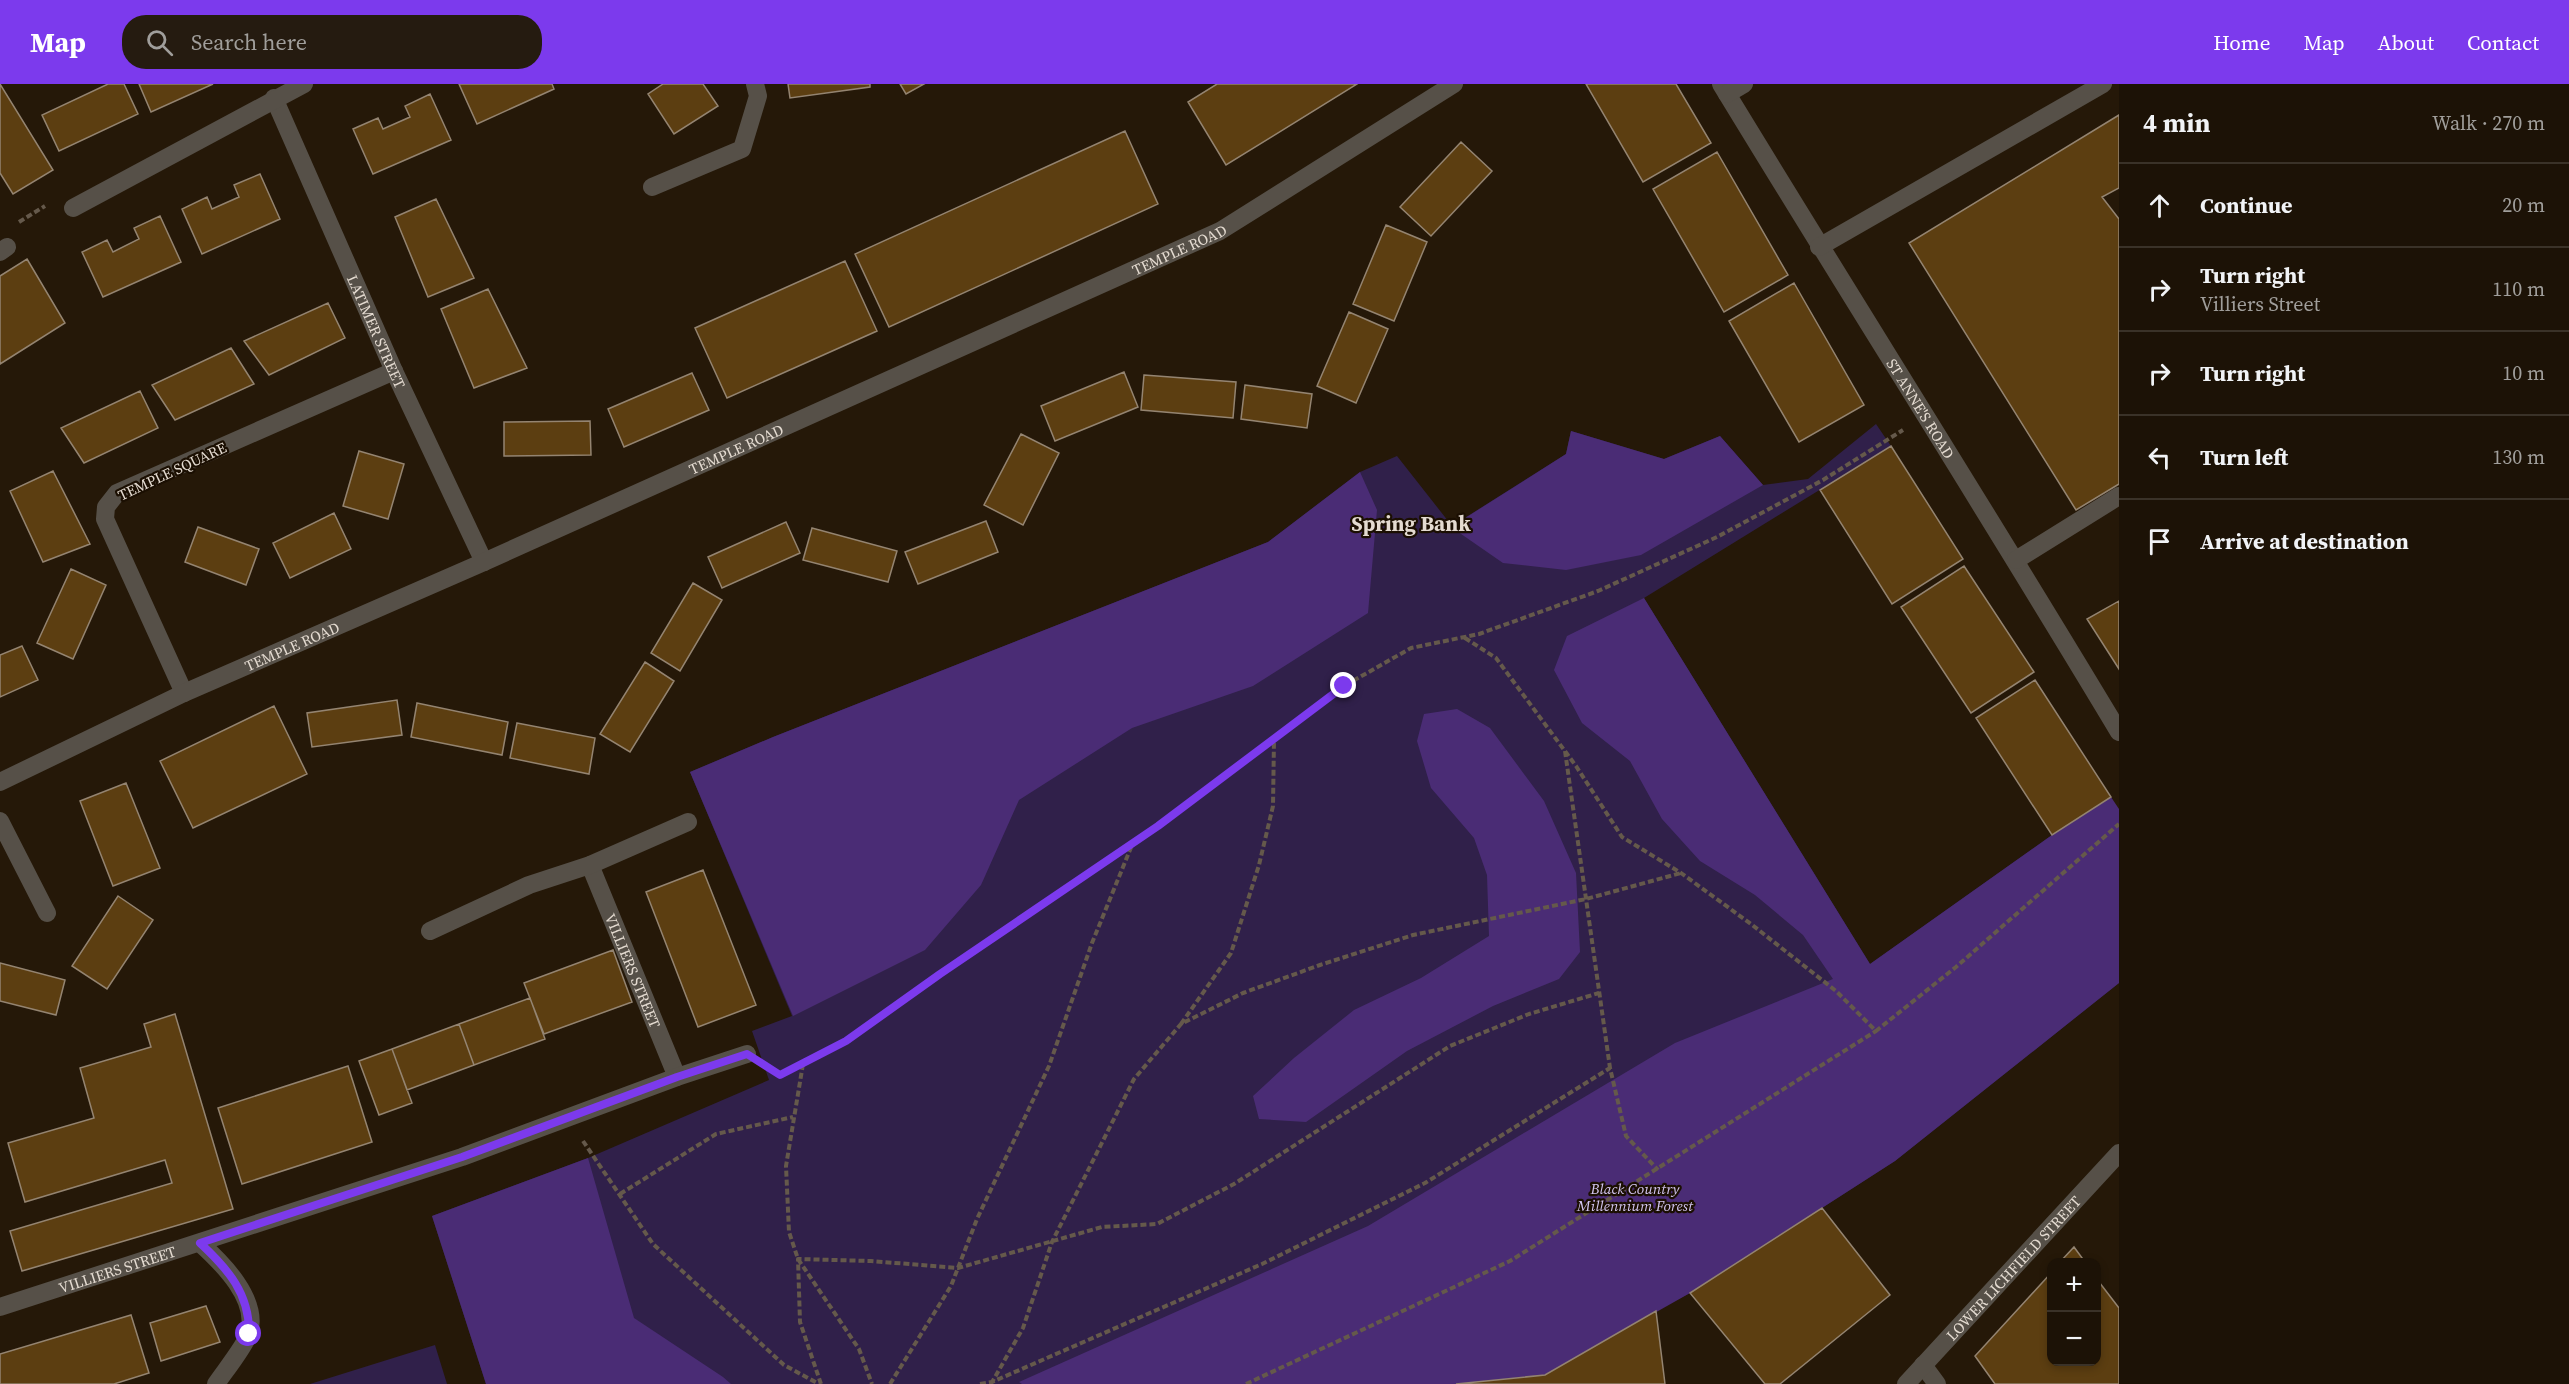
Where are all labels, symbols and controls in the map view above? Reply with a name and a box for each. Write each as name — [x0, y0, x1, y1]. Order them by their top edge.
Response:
search box — [122, 15, 542, 69]
text: Map — [30, 23, 86, 61]
icon: search — [143, 26, 176, 59]
text: Search here — [191, 27, 307, 57]
text: Home — [2213, 28, 2271, 57]
text: Map — [2304, 28, 2345, 57]
text: About — [2378, 28, 2434, 57]
text: Contact — [2467, 28, 2539, 57]
text: 4 min — [2143, 105, 2210, 141]
text: Walk · 270 m — [2432, 109, 2545, 137]
icon: ahead — [2143, 189, 2176, 222]
text: Continue — [2200, 190, 2293, 220]
text: 20 m — [2502, 191, 2545, 219]
street label: TEMPLE ROAD — [1129, 219, 1231, 280]
text: Turn right — [2200, 260, 2305, 290]
street label: LATIMER STREET — [342, 271, 411, 392]
icon: right — [2143, 273, 2176, 306]
text: 110 m — [2492, 275, 2545, 303]
text: Villiers Street — [2200, 290, 2320, 318]
street label: ST ANNE'S ROAD — [1882, 354, 1960, 462]
icon: right — [2143, 357, 2176, 390]
text: Turn right — [2200, 358, 2305, 388]
text: 10 m — [2502, 359, 2545, 387]
street label: TEMPLE ROAD — [685, 418, 787, 479]
street label: TEMPLE SQUARE — [114, 437, 230, 505]
icon: left — [2143, 441, 2176, 474]
text: Turn left — [2200, 442, 2288, 472]
text: 130 m — [2492, 443, 2545, 471]
district label: Spring Bank — [1351, 509, 1471, 538]
icon: arrive — [2143, 525, 2176, 558]
text: Arrive at destination — [2200, 526, 2409, 556]
street label: TEMPLE ROAD — [241, 616, 342, 676]
route end — [1330, 672, 1356, 698]
street label: VILLIERS STREET — [600, 910, 666, 1031]
park label: Black Country Millennium Forest — [1576, 1178, 1694, 1216]
street label: LOWER LICHFIELD STREET — [1941, 1191, 2085, 1345]
street label: VILLIERS STREET — [56, 1240, 178, 1298]
map controls — [2047, 1258, 2101, 1366]
button: + — [2047, 1258, 2101, 1312]
button: − — [2047, 1312, 2101, 1366]
route start — [235, 1320, 261, 1346]

